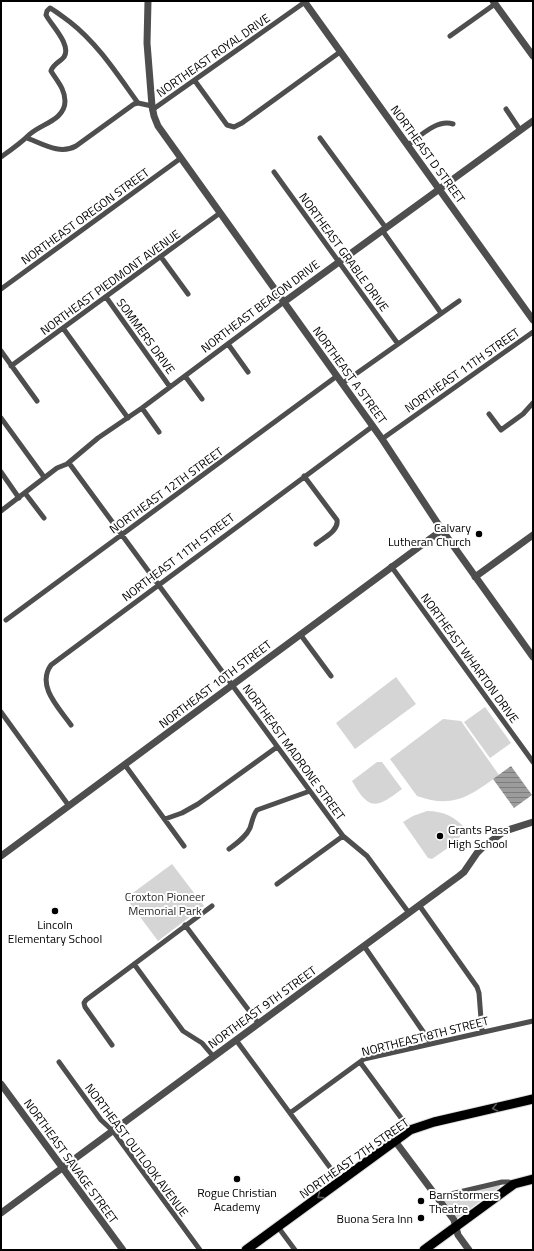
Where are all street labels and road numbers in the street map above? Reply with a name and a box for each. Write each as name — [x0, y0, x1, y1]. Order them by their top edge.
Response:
street label: NORTHEAST ROYAL DRIVE — [152, 8, 274, 101]
street label: NORTHEAST D STREET — [386, 101, 470, 207]
street label: NORTHEAST OREGON STREET — [17, 162, 154, 269]
street label: NORTHEAST GRABLE DRIVE — [294, 189, 394, 316]
street label: NORTHEAST PIEDMONT AVENUE — [36, 224, 184, 339]
street label: NORTHEAST BEACON DRIVE — [197, 255, 324, 357]
street label: SOMMERS DRIVE — [112, 294, 180, 378]
street label: NORTHEAST A STREET — [308, 322, 392, 428]
street label: NORTHEAST 11TH STREET — [400, 322, 524, 417]
street label: NORTHEAST 12TH STREET — [105, 442, 228, 538]
street label: NORTHEAST 11TH STREET — [118, 508, 239, 606]
street label: NORTHEAST WHARTON DRIVE — [416, 589, 524, 727]
street label: NORTHEAST 10TH STREET — [155, 635, 276, 733]
street label: NORTHEAST MADRONE STREET — [238, 680, 350, 825]
street label: NORTHEAST 9TH STREET — [204, 961, 321, 1053]
street label: NORTHEAST 8TH STREET — [359, 1011, 491, 1061]
street label: NORTHEAST OUTLOOK AVENUE — [80, 1079, 194, 1221]
street label: NORTHEAST SAVAGE STREET — [19, 1095, 123, 1228]
street label: NORTHEAST 7TH STREET — [295, 1112, 413, 1203]

